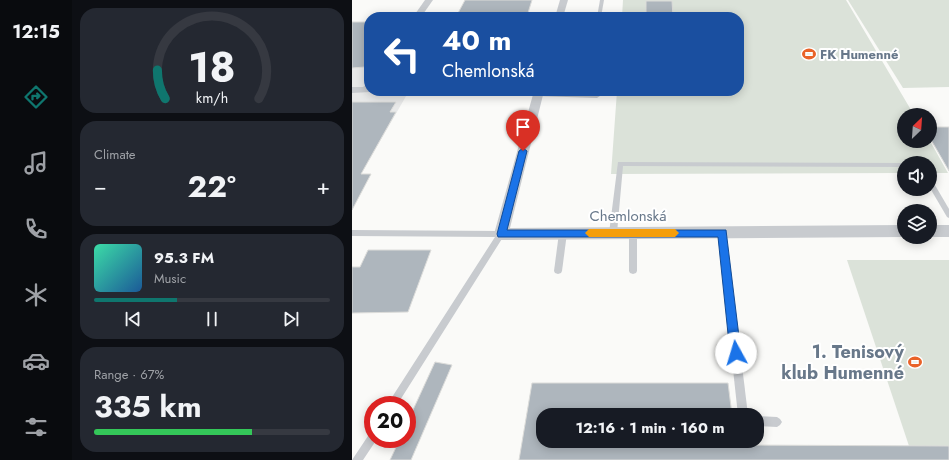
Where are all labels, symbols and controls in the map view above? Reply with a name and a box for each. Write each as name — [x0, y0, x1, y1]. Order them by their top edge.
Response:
text: 12:15 — [12, 19, 60, 45]
text: 40 m — [442, 20, 511, 61]
icon: left — [376, 28, 428, 80]
text: 18 — [188, 36, 236, 97]
place label: FK Humenné — [820, 45, 899, 64]
sports icon: FK Humenné — [801, 46, 817, 62]
text: Chemlonská — [442, 58, 534, 84]
icon: directions — [22, 83, 50, 111]
text: km/h — [196, 87, 228, 107]
north arrow — [897, 108, 937, 148]
map controls — [897, 108, 937, 244]
pin — [506, 110, 540, 151]
icon: arrive — [512, 116, 534, 138]
text: Climate — [94, 145, 135, 164]
icon: music — [22, 149, 50, 177]
button: sound — [897, 156, 937, 196]
text: 22° — [188, 165, 236, 208]
text: − — [94, 170, 107, 202]
text: + — [316, 170, 330, 202]
button: layers — [897, 204, 937, 244]
street label: Chemlonská — [589, 205, 667, 227]
icon: phone — [22, 215, 50, 243]
text: 95.3 FM — [154, 247, 214, 269]
text: Music — [154, 269, 186, 288]
icon: climate — [22, 281, 50, 309]
icon: previous — [122, 308, 144, 330]
icon: pause — [201, 308, 223, 330]
icon: next — [280, 308, 302, 330]
position arrow — [715, 332, 757, 374]
place label: 1. Tenisový klub Humenné — [781, 339, 905, 386]
icon: car — [22, 347, 50, 375]
sports icon: 1. Tenisový klub Humenné — [907, 354, 923, 370]
text: Range · 67% — [94, 365, 164, 384]
text: 335 km — [94, 385, 202, 428]
speed limit sign: 20 — [364, 396, 416, 448]
icon: filters — [22, 413, 50, 441]
text: 12:16 · 1 min · 160 m — [575, 417, 725, 439]

